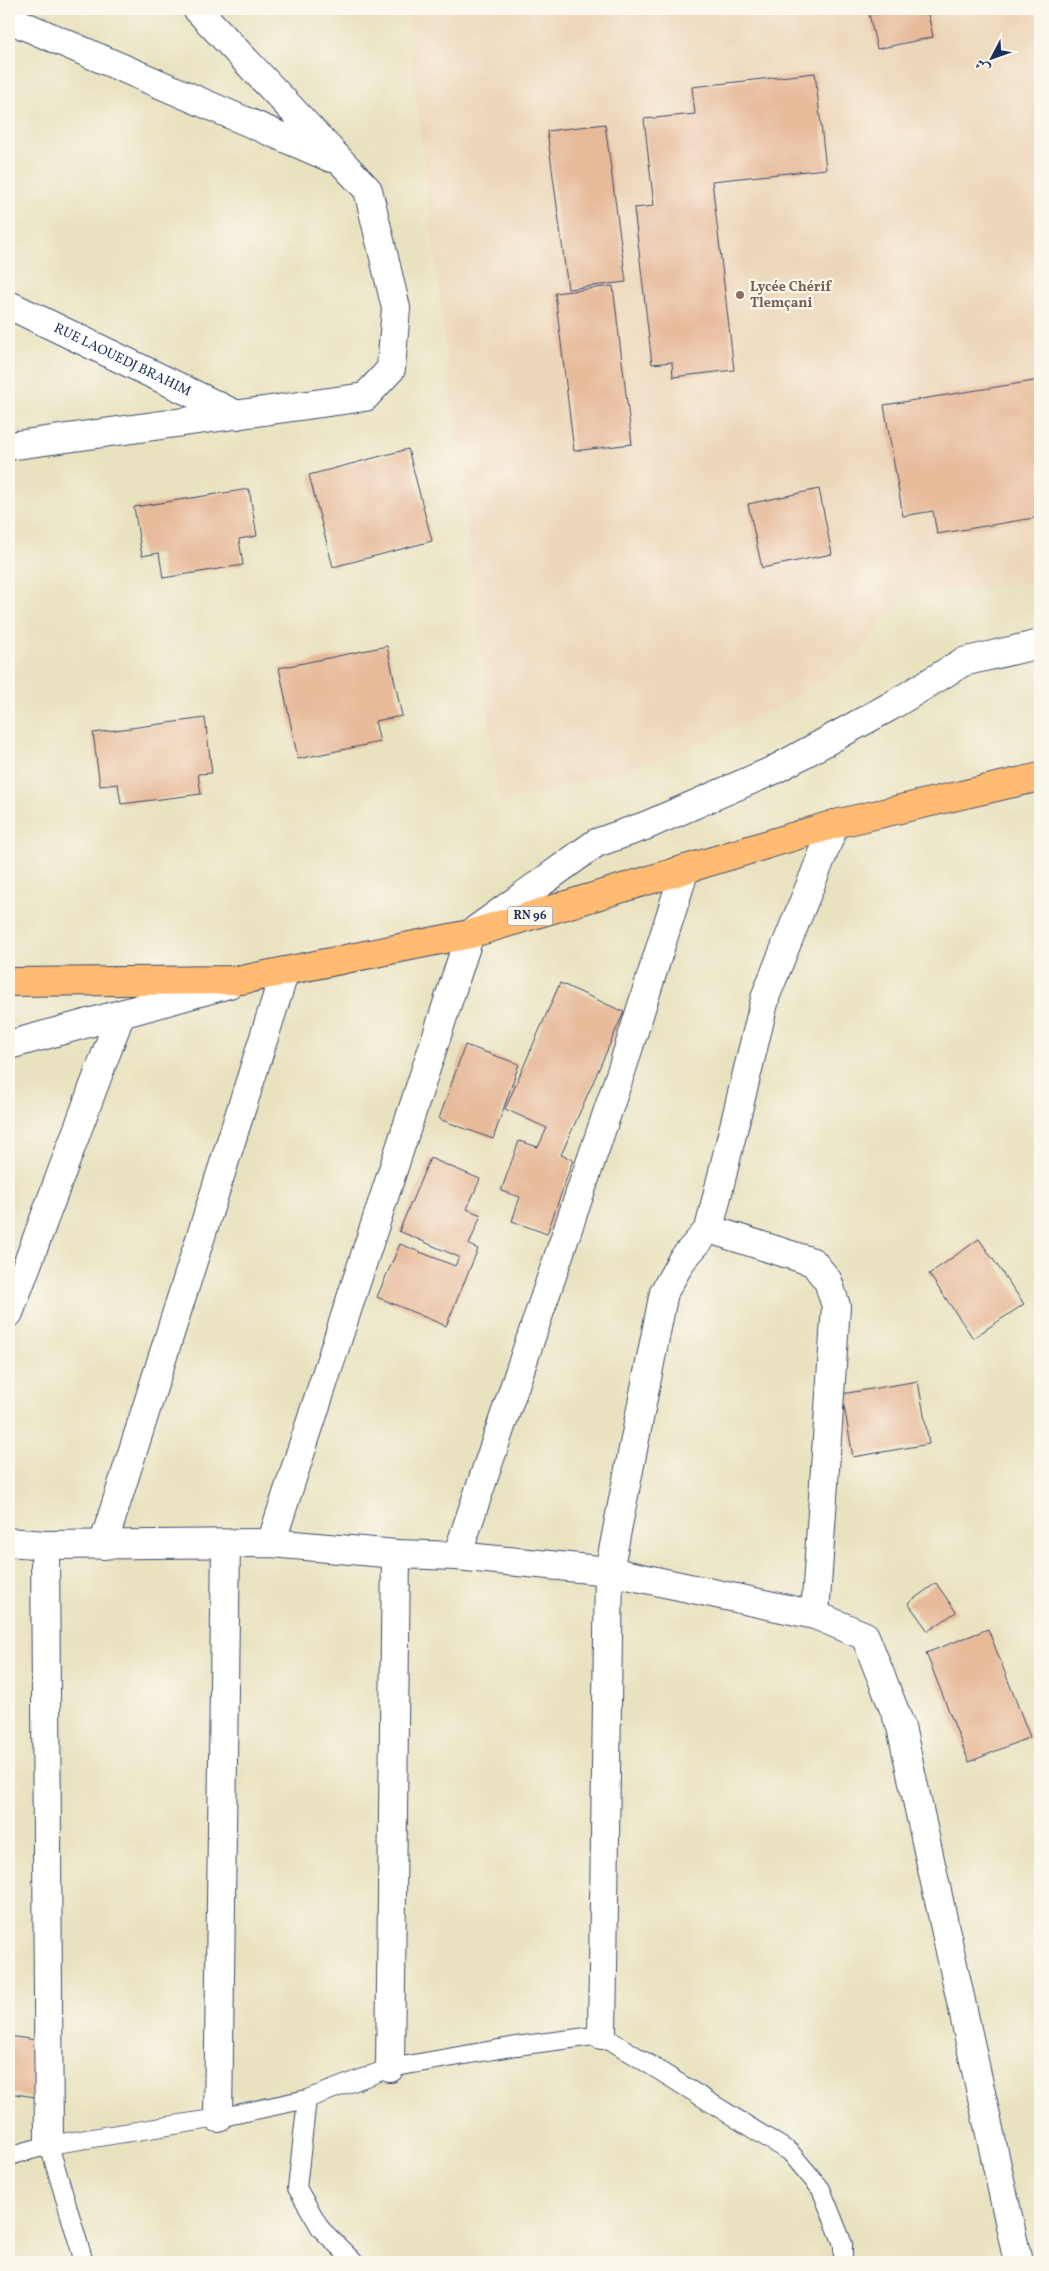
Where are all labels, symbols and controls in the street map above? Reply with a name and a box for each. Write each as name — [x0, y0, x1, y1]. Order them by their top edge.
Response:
north arrow — [966, 32, 1016, 82]
text: ش — [972, 54, 995, 77]
place label: Lycée Chérif Tlemçani — [750, 278, 832, 313]
marker: Lycée Chérif Tlemçani — [734, 289, 746, 301]
street label: RUE LAOUEDJ BRAHIM — [51, 319, 194, 401]
road number: RN 96 — [508, 906, 552, 926]

